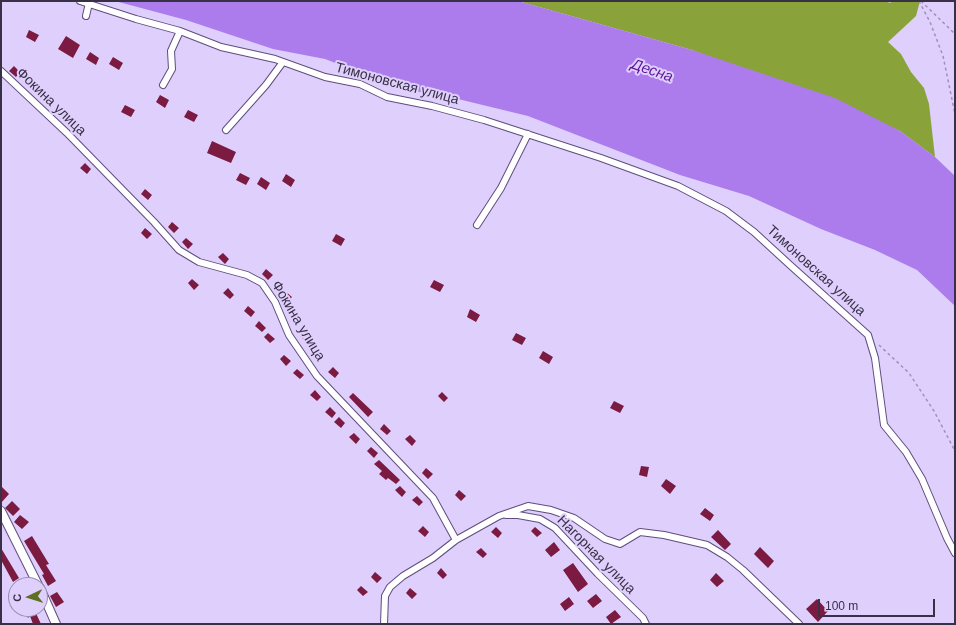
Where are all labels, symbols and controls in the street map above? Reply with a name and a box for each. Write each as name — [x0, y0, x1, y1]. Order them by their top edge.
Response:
water label: Десна — [629, 56, 675, 86]
street label: Тимоновская улица — [333, 59, 461, 109]
street label: Фокина улица — [13, 65, 89, 139]
street label: Тимоновская улица — [763, 222, 869, 320]
street label: Фокина улица — [268, 278, 328, 364]
street label: Нагорная улица — [553, 512, 639, 598]
north arrow — [8, 577, 48, 617]
scale bar — [820, 591, 937, 617]
text: С — [11, 593, 23, 602]
text: 100 m — [825, 599, 858, 613]

